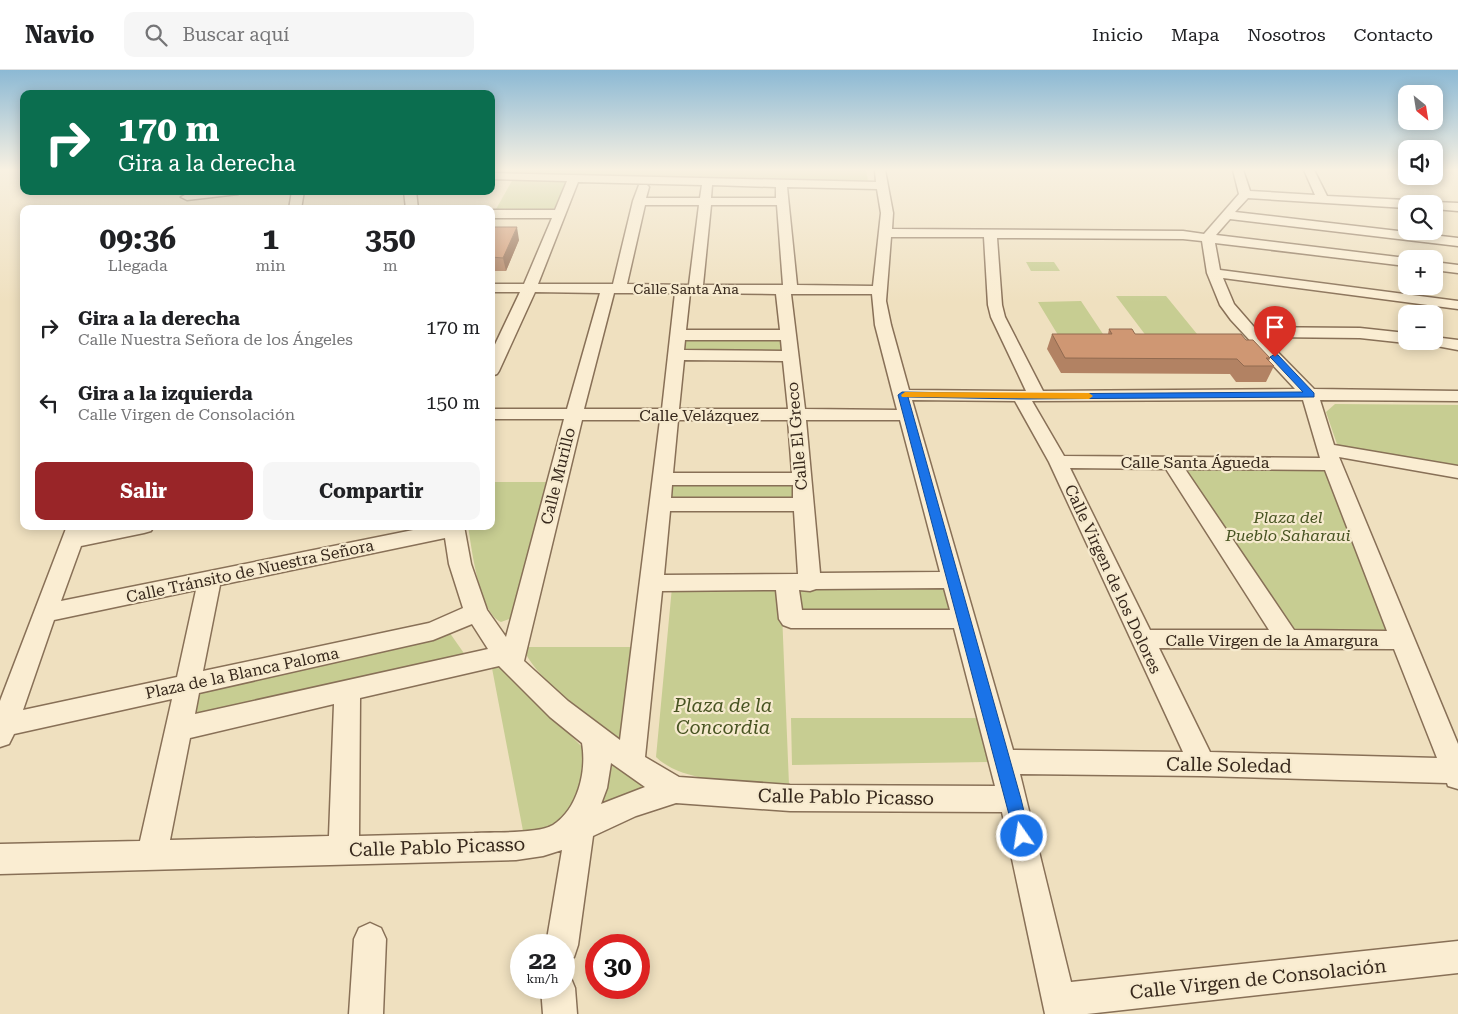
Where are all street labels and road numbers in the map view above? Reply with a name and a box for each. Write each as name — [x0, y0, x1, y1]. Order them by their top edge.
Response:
street label: Calle Santa Ana — [633, 281, 739, 297]
street label: Calle El Greco — [783, 381, 811, 491]
street label: Calle Velázquez — [639, 406, 759, 425]
street label: Calle Murillo — [537, 425, 579, 527]
street label: Calle Santa Águeda — [1121, 453, 1270, 472]
street label: Calle Virgen de los Dolores — [1061, 481, 1165, 677]
street label: Calle Tránsito de Nuestra Señora — [124, 535, 376, 607]
street label: Calle Virgen de la Amargura — [1165, 631, 1379, 650]
street label: Plaza de la Blanca Paloma — [143, 643, 341, 703]
street label: Calle Soledad — [1166, 752, 1292, 778]
street label: Calle Pablo Picasso — [758, 784, 934, 810]
street label: Calle Pablo Picasso — [349, 832, 525, 862]
street label: Calle Virgen de Consolación — [1129, 954, 1387, 1004]

